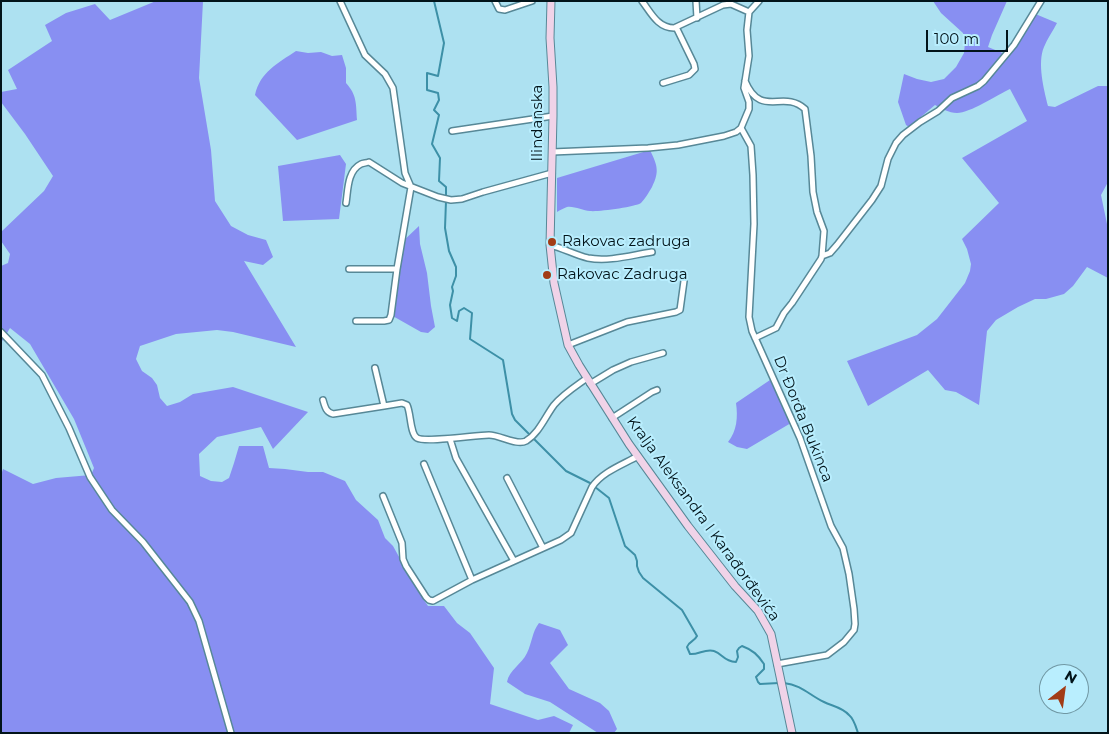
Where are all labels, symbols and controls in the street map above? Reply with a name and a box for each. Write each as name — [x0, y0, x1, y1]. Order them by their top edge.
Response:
scale bar — [929, 20, 1012, 52]
text: 100 m — [934, 29, 979, 48]
street label: Ilindanska — [529, 85, 547, 161]
place label: Rakovac zadruga — [562, 233, 690, 251]
marker: Rakovac zadruga — [546, 236, 558, 248]
place label: Rakovac Zadruga — [557, 266, 688, 284]
marker: Rakovac Zadruga — [541, 269, 553, 281]
street label: Dr Đorđa Bukinca — [769, 353, 837, 485]
street label: Kralja Aleksandra I Karađorđevića — [623, 413, 783, 625]
north arrow — [1039, 664, 1089, 714]
text: N — [1062, 666, 1080, 687]

